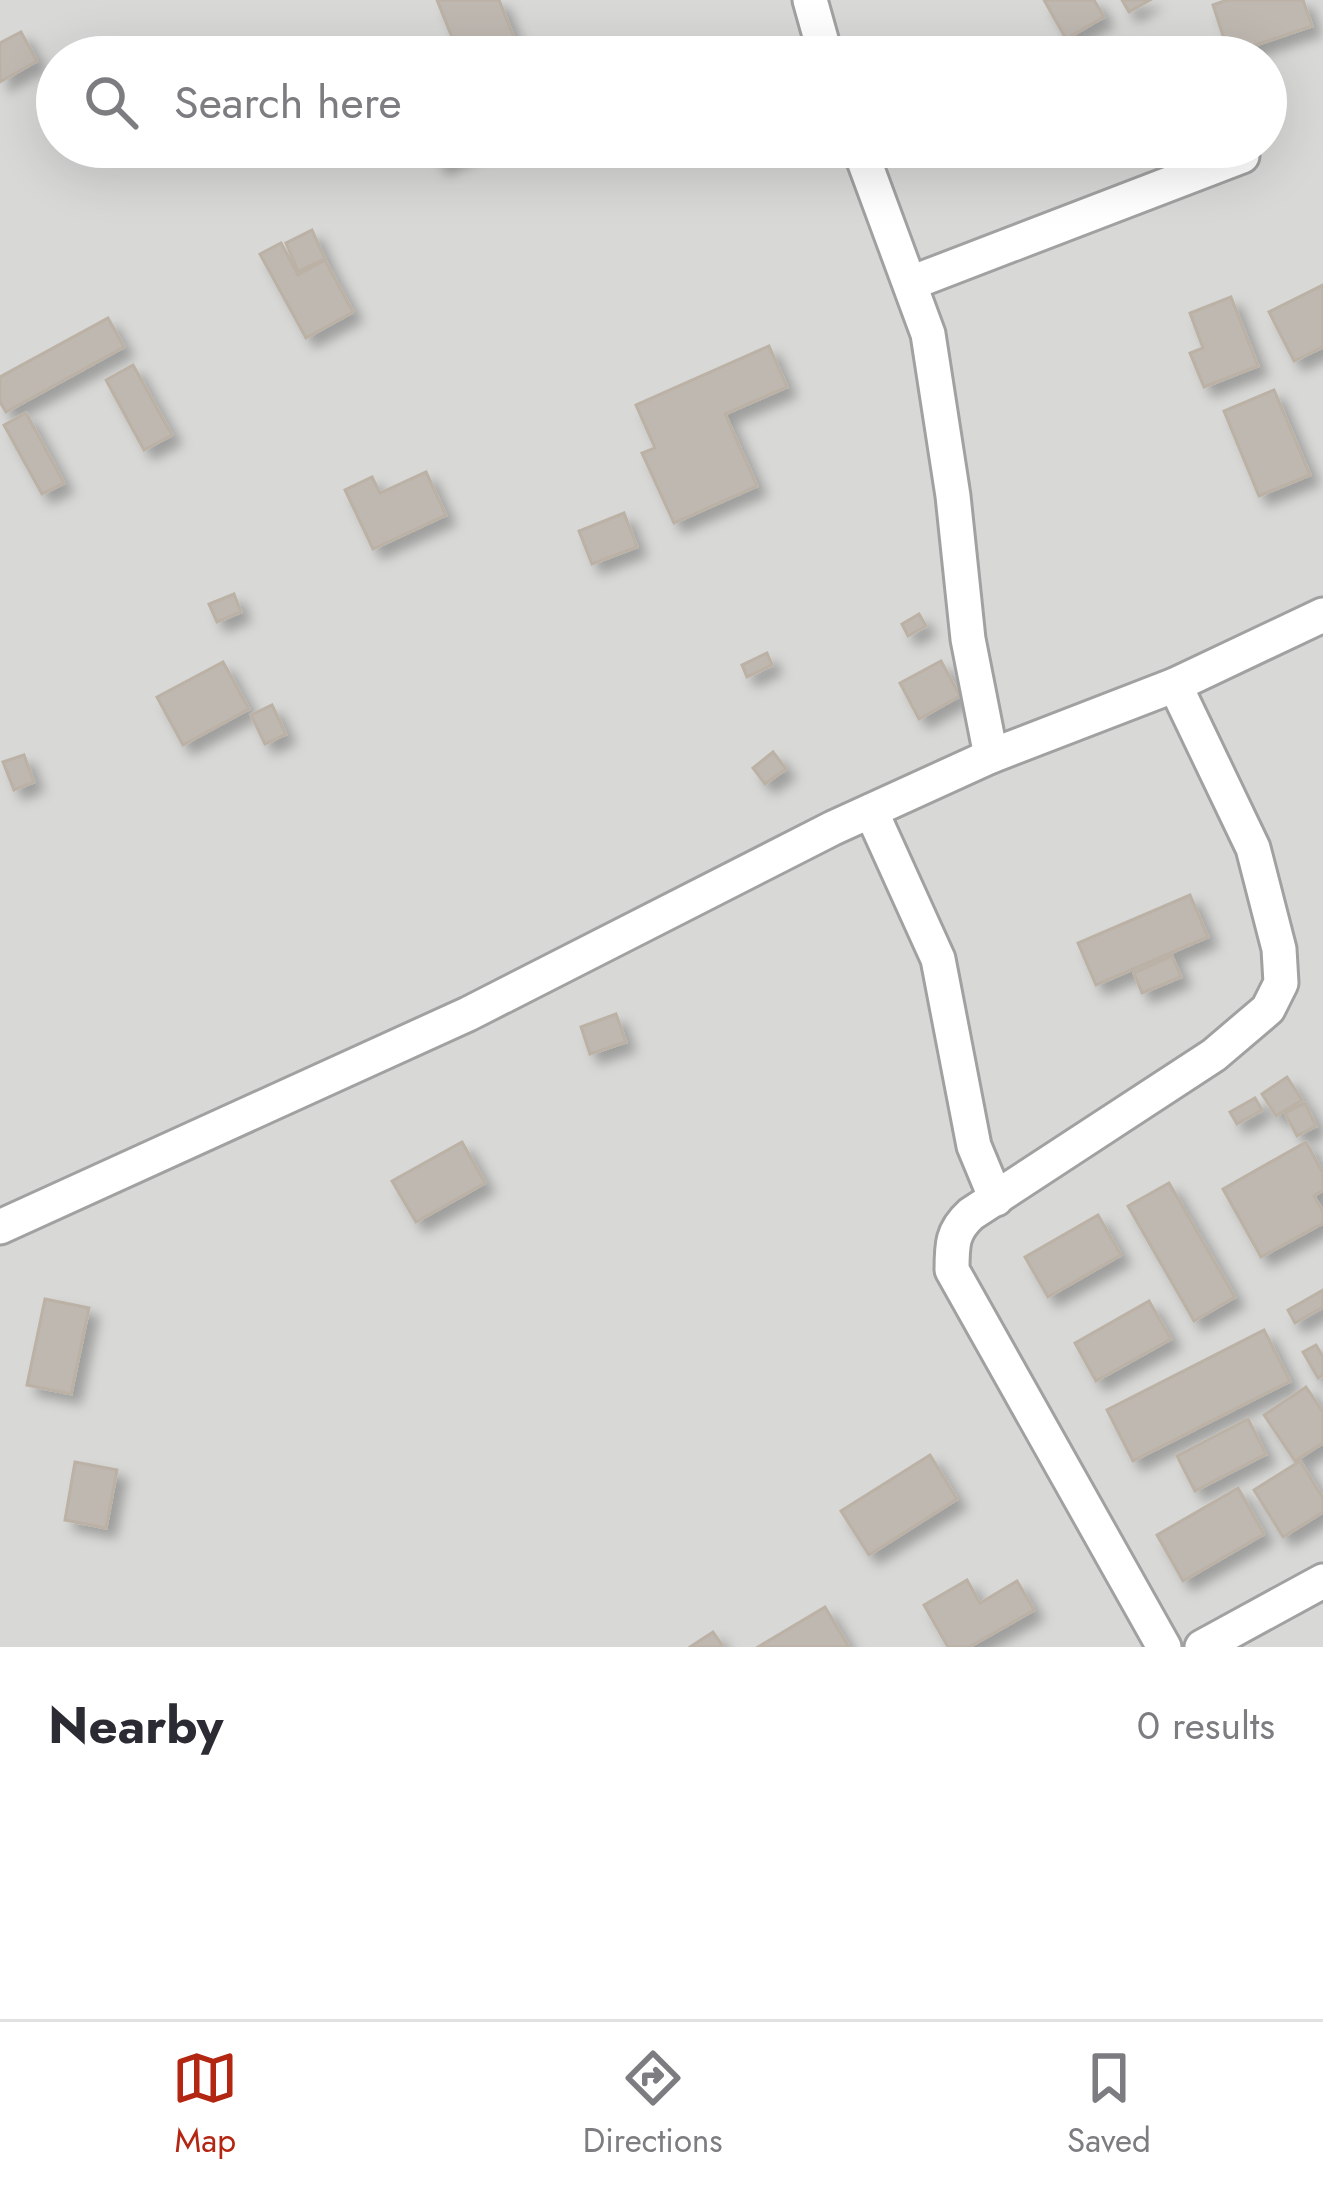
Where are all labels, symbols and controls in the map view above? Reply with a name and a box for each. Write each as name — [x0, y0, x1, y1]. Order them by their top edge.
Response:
search box — [36, 36, 1287, 168]
icon: search — [78, 69, 144, 135]
text: Search here — [174, 70, 402, 135]
text: Nearby — [48, 1688, 223, 1762]
text: 0 results — [1137, 1697, 1275, 1754]
tab: Map — [172, 2045, 238, 2164]
tab: Directions — [583, 2045, 723, 2164]
tab: Saved — [1067, 2045, 1151, 2164]

